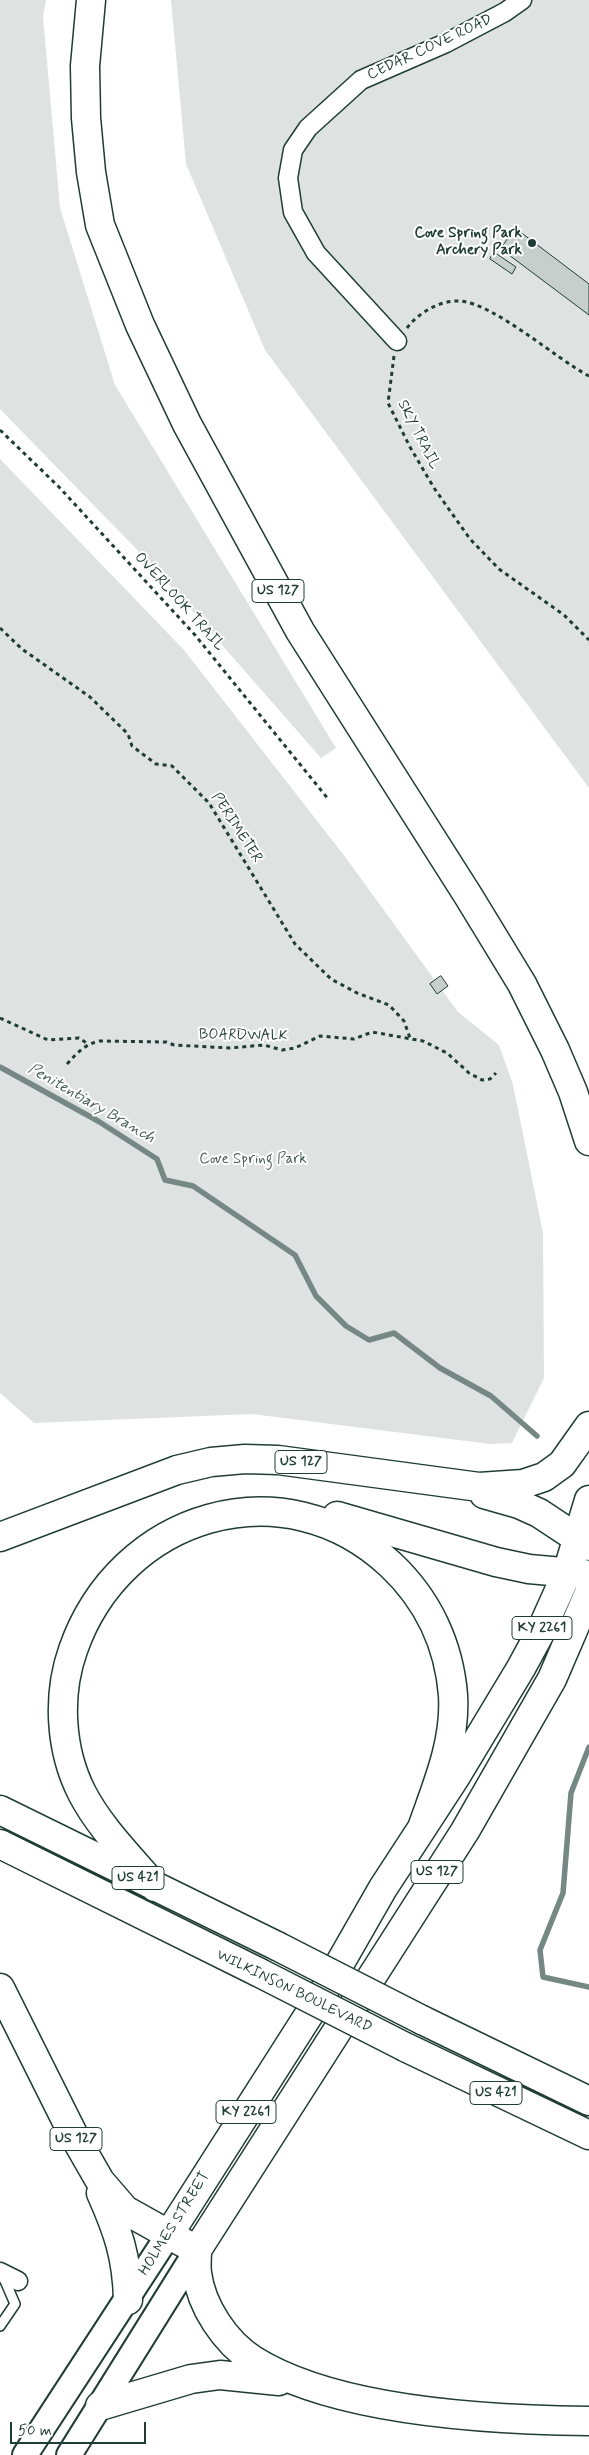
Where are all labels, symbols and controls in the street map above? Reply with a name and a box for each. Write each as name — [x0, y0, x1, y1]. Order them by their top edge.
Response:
street label: CEDAR COVE ROAD — [365, 11, 495, 85]
place label: Cove Spring Park Archery Park — [414, 225, 522, 260]
marker: Cove Spring Park Archery Park — [526, 237, 538, 249]
street label: SKY TRAIL — [393, 397, 443, 473]
street label: OVERLOOK TRAIL — [130, 549, 228, 655]
road number: US 127 — [252, 580, 304, 602]
street label: PERIMETER — [207, 790, 265, 866]
street label: BOARDWALK — [199, 1026, 287, 1046]
water label: Penitentiary Branch — [24, 1060, 158, 1148]
park label: Cove Spring Park — [199, 1151, 307, 1169]
road number: US 127 — [275, 1450, 327, 1474]
road number: KY 2261 — [512, 1616, 572, 1640]
road number: US 127 — [411, 1860, 463, 1884]
road number: US 421 — [112, 1866, 164, 1890]
street label: WILKINSON BOULEVARD — [213, 1946, 375, 2038]
road number: US 421 — [470, 2082, 522, 2104]
road number: KY 2261 — [216, 2100, 276, 2124]
road number: US 127 — [50, 2128, 102, 2150]
street label: HOLMES STREET — [136, 2169, 214, 2279]
scale bar — [12, 2412, 149, 2444]
text: 50 m — [18, 2421, 52, 2441]

